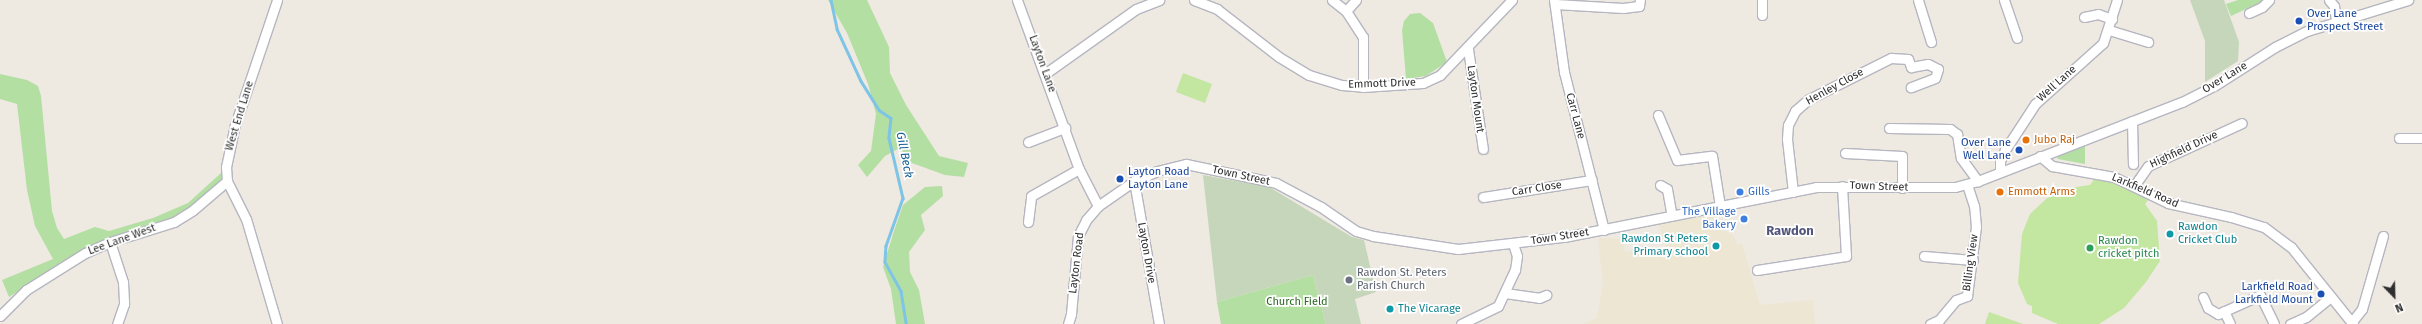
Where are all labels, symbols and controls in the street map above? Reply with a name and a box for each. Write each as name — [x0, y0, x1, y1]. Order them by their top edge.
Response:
place label: Over Lane Prospect Street — [2307, 8, 2383, 34]
marker: Over Lane Prospect Street — [2294, 16, 2304, 26]
street label: Layton Lane — [1026, 34, 1058, 94]
street label: Over Lane — [2200, 59, 2250, 97]
street label: Well Lane — [2035, 63, 2079, 105]
street label: Layton Mount — [1464, 64, 1486, 134]
street label: Henley Close — [1804, 66, 1866, 108]
street label: Emmott Drive — [1348, 76, 1416, 92]
street label: West End Lane — [223, 79, 257, 153]
street label: Carr Lane — [1563, 91, 1587, 141]
street label: Highfield Drive — [2148, 128, 2220, 172]
water label: Gill Beck — [893, 131, 915, 179]
place label: Jubo Raj — [2034, 133, 2075, 147]
marker: Jubo Raj — [2021, 135, 2031, 145]
place label: Over Lane Well Lane — [1961, 137, 2011, 163]
marker: Over Lane Well Lane — [2014, 145, 2024, 155]
street label: Town Street — [1211, 163, 1271, 189]
place label: Layton Road Layton Lane — [1128, 166, 1190, 192]
street label: Larkfield Road — [2109, 171, 2181, 211]
marker: Layton Road Layton Lane — [1115, 174, 1125, 184]
street label: Carr Close — [1511, 179, 1563, 199]
street label: Town Street — [1849, 179, 1909, 195]
place label: Gills — [1748, 185, 1770, 199]
place label: Emmott Arms — [2008, 185, 2075, 199]
marker: Gills — [1735, 187, 1745, 197]
marker: Emmott Arms — [1995, 187, 2005, 197]
place label: The Village Bakery — [1682, 206, 1736, 232]
marker: The Village Bakery — [1739, 214, 1749, 224]
street label: Layton Drive — [1134, 221, 1158, 285]
place label: Rawdon Cricket Club — [2178, 221, 2237, 247]
street label: Lee Lane West — [86, 222, 158, 258]
district label: Rawdon — [1766, 223, 1814, 239]
street label: Town Street — [1530, 226, 1590, 248]
marker: Rawdon Cricket Club — [2165, 229, 2175, 239]
street label: Layton Road — [1067, 232, 1087, 294]
place label: Rawdon St Peters Primary school — [1621, 233, 1708, 259]
street label: Billing View — [1960, 234, 1982, 292]
place label: Rawdon cricket pitch — [2098, 235, 2159, 261]
marker: Rawdon St Peters Primary school — [1711, 241, 1721, 251]
marker: Rawdon cricket pitch — [2085, 243, 2095, 253]
place label: Rawdon St. Peters Parish Church — [1357, 267, 1446, 293]
marker: Rawdon St. Peters Parish Church — [1344, 275, 1354, 285]
north arrow — [2374, 276, 2414, 316]
place label: Larkfield Road Larkfield Mount — [2235, 281, 2313, 307]
marker: Larkfield Road Larkfield Mount — [2316, 289, 2326, 299]
park label: Church Field — [1266, 295, 1328, 309]
text: N — [2393, 300, 2405, 315]
place label: The Vicarage — [1398, 302, 1461, 316]
marker: The Vicarage — [1385, 304, 1395, 314]

